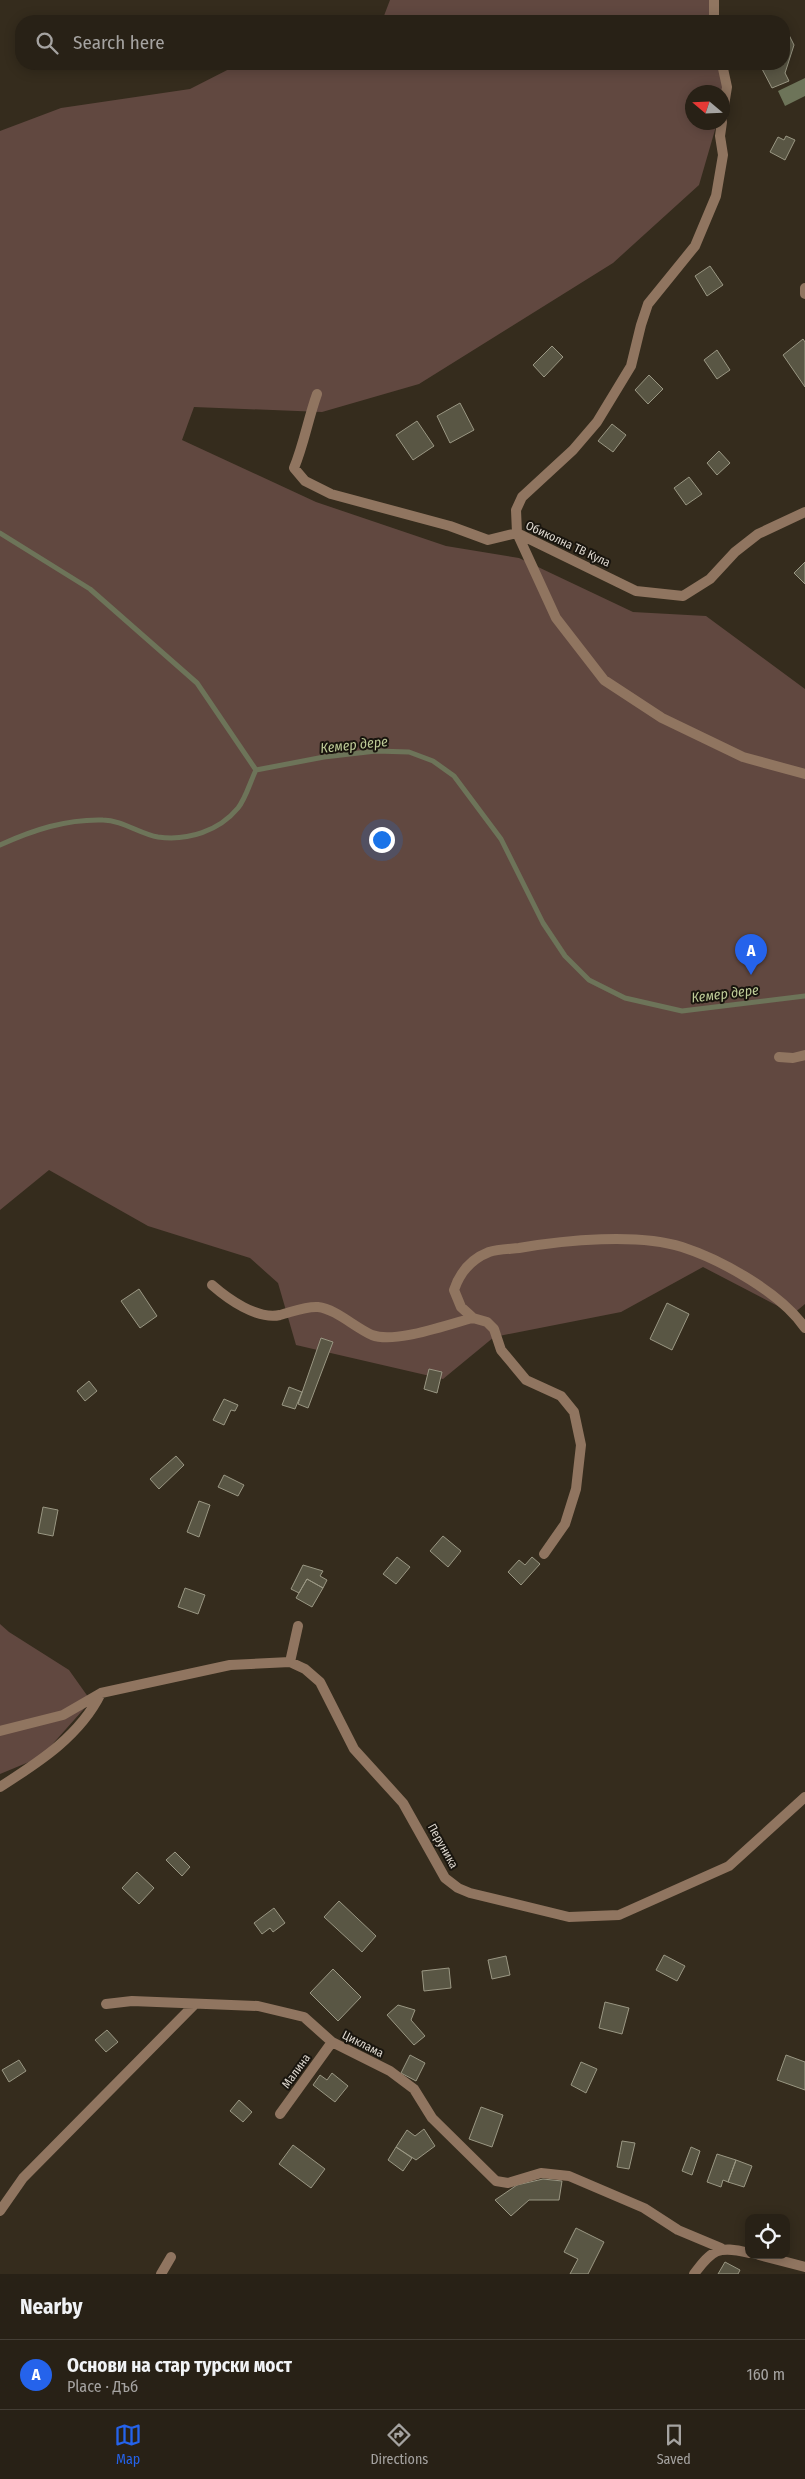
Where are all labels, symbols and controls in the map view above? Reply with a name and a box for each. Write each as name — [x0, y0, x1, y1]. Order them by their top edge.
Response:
search box — [15, 15, 790, 70]
icon: search — [33, 29, 61, 57]
text: Search here — [73, 31, 165, 54]
north arrow — [685, 85, 730, 130]
street label: Обиколна ТВ Кула — [523, 518, 613, 570]
water label: Кемер дере — [319, 733, 389, 757]
your location — [369, 827, 395, 853]
pin: A — [735, 934, 767, 975]
water label: Кемер дере — [690, 981, 760, 1007]
street label: Перуника — [425, 1821, 461, 1871]
street label: Циклама — [340, 2028, 386, 2060]
street label: Малина — [279, 2051, 313, 2091]
map controls — [745, 2214, 790, 2259]
button: locate — [745, 2214, 790, 2259]
text: Nearby — [20, 2294, 82, 2320]
text: Основи на стар турски мост — [67, 2354, 292, 2377]
text: A — [32, 2365, 40, 2384]
text: 160 m — [746, 2365, 785, 2384]
text: Place · Дъб — [67, 2377, 138, 2396]
tab: Map — [114, 2421, 142, 2468]
tab: Directions — [370, 2421, 428, 2468]
tab: Saved — [657, 2421, 691, 2468]

